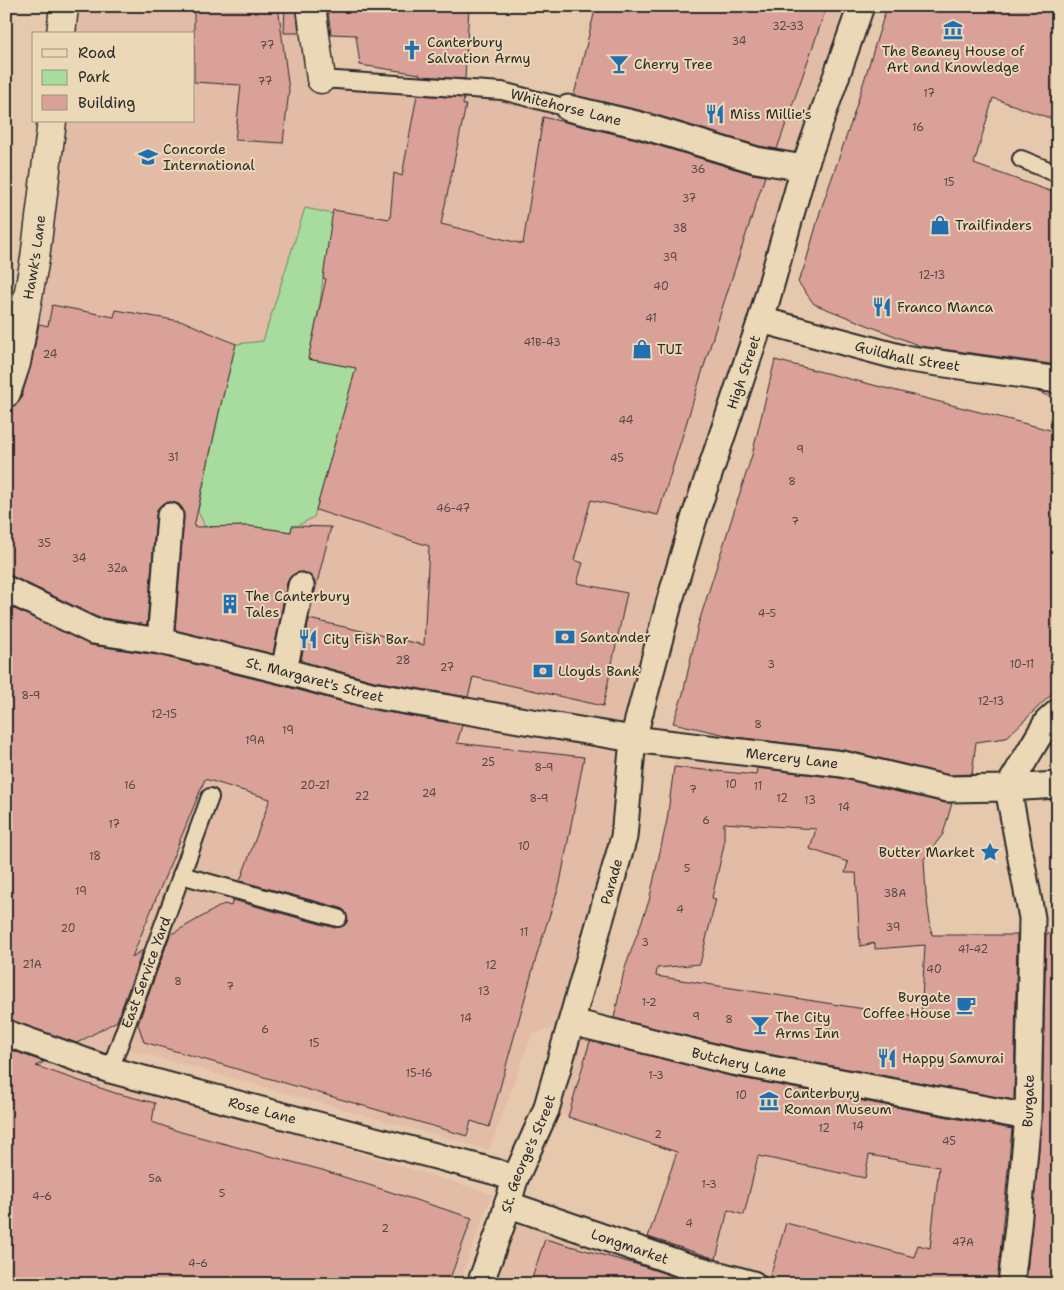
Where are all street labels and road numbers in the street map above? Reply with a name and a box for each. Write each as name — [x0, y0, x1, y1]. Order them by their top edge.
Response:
street label: Whitehorse Lane — [509, 84, 624, 130]
street label: Hawk's Lane — [19, 214, 49, 301]
street label: High Street — [723, 333, 764, 412]
street label: Guildhall Street — [853, 337, 961, 375]
street label: St. Margaret's Street — [244, 653, 385, 706]
street label: Mercery Lane — [745, 744, 839, 772]
street label: Parade — [596, 856, 626, 907]
street label: East Service Yard — [117, 914, 174, 1031]
street label: Butchery Lane — [690, 1043, 788, 1081]
street label: Burgate — [1018, 1074, 1038, 1128]
street label: Rose Lane — [226, 1093, 298, 1128]
street label: St. George's Street — [497, 1093, 559, 1215]
street label: Longmarket — [589, 1225, 671, 1268]

